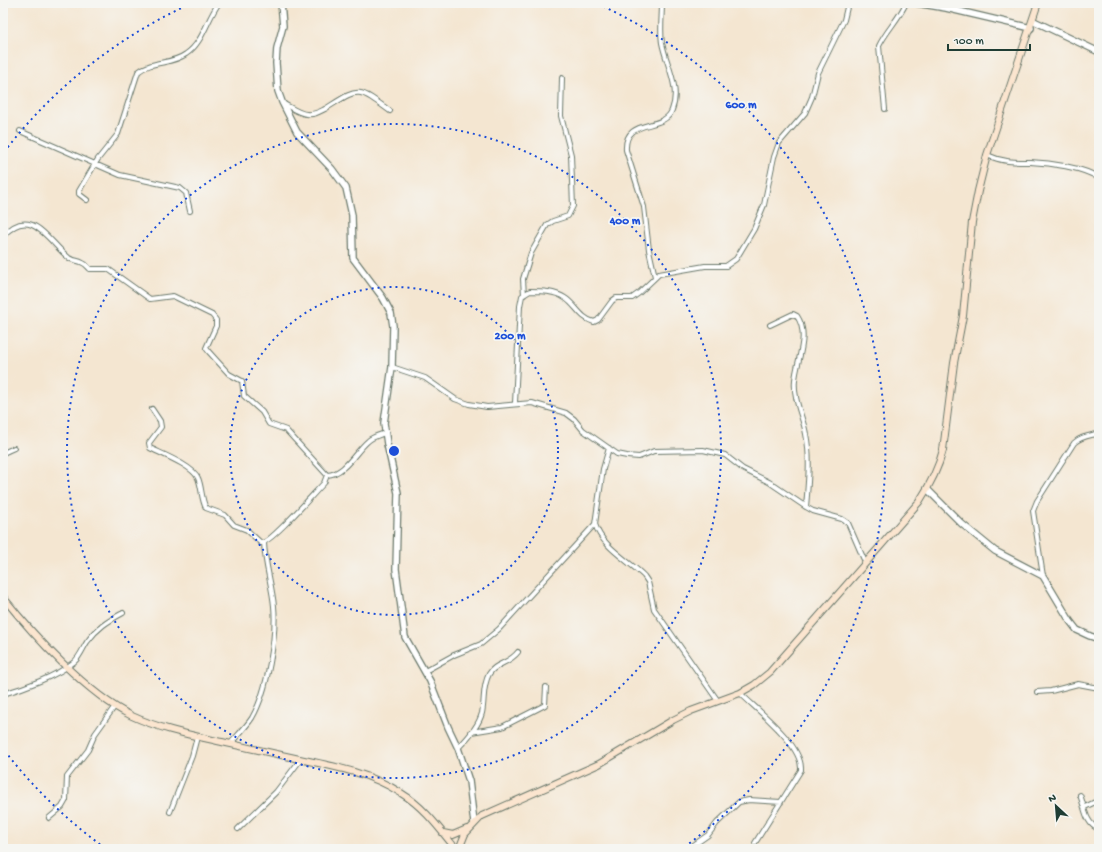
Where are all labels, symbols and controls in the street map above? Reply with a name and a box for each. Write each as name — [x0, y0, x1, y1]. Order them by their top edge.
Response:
scale bar — [948, 26, 1030, 52]
text: 100 m — [953, 35, 984, 49]
text: 600 m — [725, 99, 757, 113]
text: 400 m — [609, 215, 641, 229]
text: 200 m — [495, 330, 526, 344]
centre of rings — [387, 444, 401, 458]
north arrow — [1036, 786, 1076, 826]
text: N — [1047, 792, 1058, 806]

